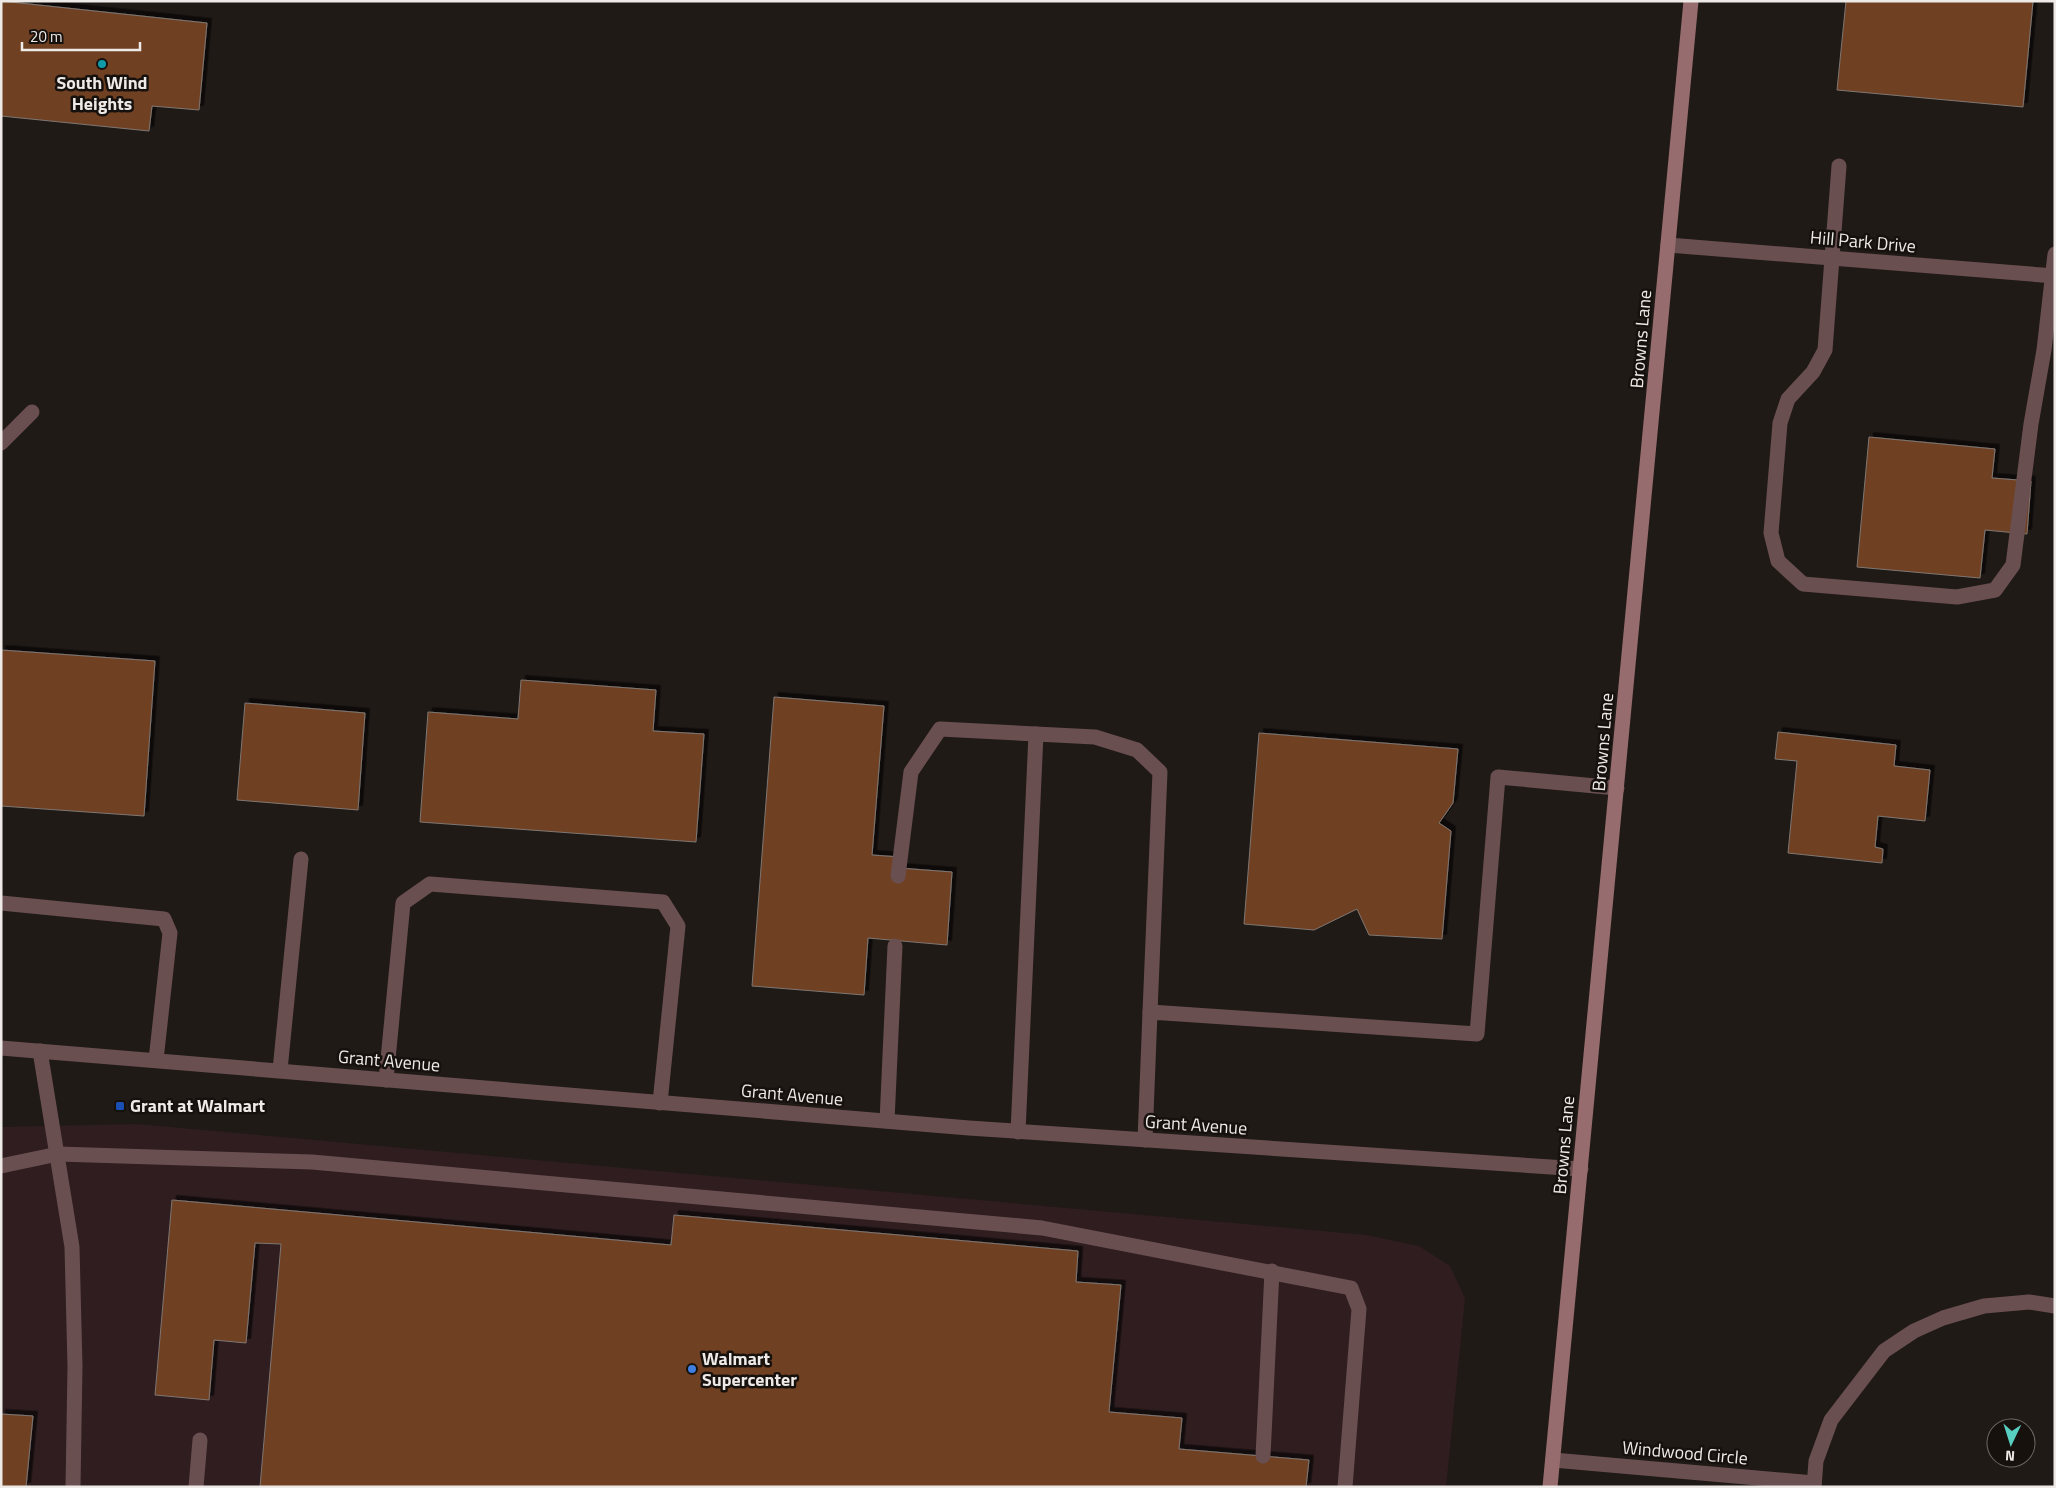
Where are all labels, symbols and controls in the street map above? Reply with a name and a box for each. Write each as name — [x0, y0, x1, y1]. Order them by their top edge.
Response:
scale bar — [22, 20, 140, 52]
text: 20 m — [30, 25, 63, 48]
marker: South Wind Heights — [96, 58, 108, 70]
place label: South Wind Heights — [56, 69, 148, 117]
street label: Hill Park Drive — [1809, 223, 1917, 260]
street label: Browns Lane — [1623, 289, 1658, 389]
street label: Browns Lane — [1585, 692, 1620, 792]
street label: Grant Avenue — [337, 1043, 441, 1078]
street label: Grant Avenue — [740, 1077, 844, 1112]
place label: Grant at Walmart — [130, 1092, 266, 1119]
street label: Browns Lane — [1546, 1095, 1581, 1195]
marker: Grant at Walmart — [114, 1100, 126, 1112]
street label: Grant Avenue — [1144, 1107, 1248, 1142]
place label: Walmart Supercenter — [702, 1345, 797, 1393]
marker: Walmart Supercenter — [686, 1363, 698, 1375]
north arrow — [1986, 1418, 2036, 1468]
street label: Windwood Circle — [1621, 1434, 1749, 1471]
text: N — [2004, 1446, 2016, 1467]

